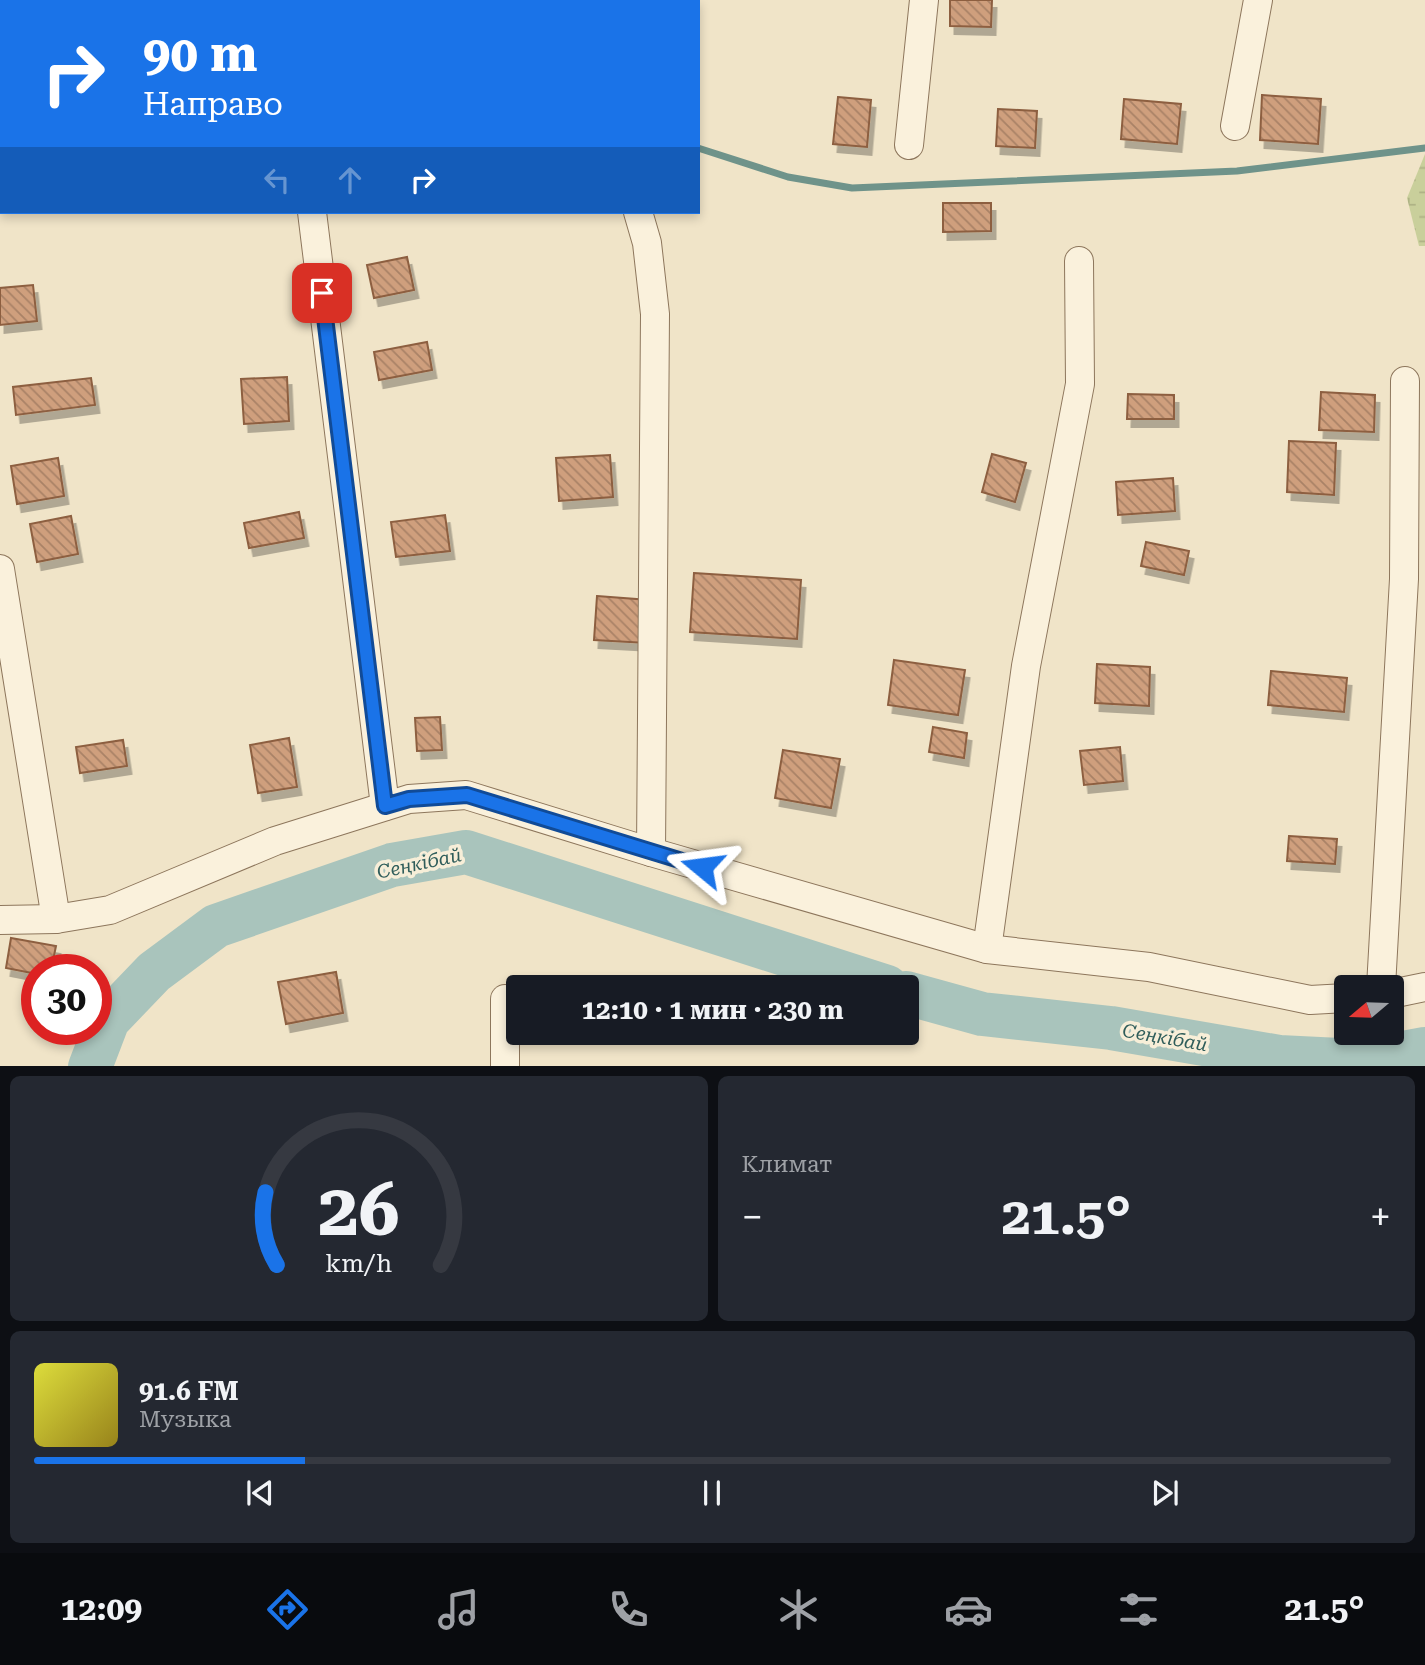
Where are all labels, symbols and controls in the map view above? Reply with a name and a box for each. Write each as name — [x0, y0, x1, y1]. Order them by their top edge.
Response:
text: 90 m — [143, 26, 258, 83]
icon: right — [28, 28, 119, 119]
text: Направо — [143, 85, 283, 123]
icon: left — [258, 161, 296, 199]
icon: ahead — [331, 161, 369, 199]
icon: right — [404, 161, 442, 199]
pin — [292, 263, 352, 323]
icon: arrive — [303, 274, 341, 312]
position arrow — [665, 830, 739, 904]
water label: Сеңкібай — [375, 843, 464, 884]
speed limit sign: 30 — [21, 954, 112, 1045]
north arrow — [1334, 975, 1404, 1045]
map controls — [1334, 975, 1404, 1045]
text: 12:10 · 1 мин · 230 m — [582, 995, 843, 1025]
water label: Сеңкібай — [1121, 1019, 1209, 1056]
text: Климат — [742, 1151, 832, 1178]
text: 26 — [318, 1168, 400, 1253]
text: 21.5° — [1001, 1186, 1131, 1247]
text: − — [742, 1195, 763, 1239]
text: + — [1370, 1195, 1391, 1239]
text: km/h — [325, 1248, 392, 1277]
text: 91.6 FM — [139, 1376, 239, 1406]
text: Музыка — [139, 1406, 231, 1433]
icon: previous — [241, 1474, 279, 1512]
icon: pause — [693, 1474, 731, 1512]
icon: next — [1146, 1474, 1184, 1512]
icon: directions — [263, 1585, 312, 1634]
icon: music — [434, 1585, 483, 1634]
icon: phone — [604, 1585, 653, 1634]
icon: climate — [774, 1585, 823, 1634]
icon: car — [944, 1585, 993, 1634]
icon: filters — [1114, 1585, 1163, 1634]
text: 12:09 — [61, 1590, 142, 1628]
text: 21.5° — [1285, 1590, 1364, 1628]

